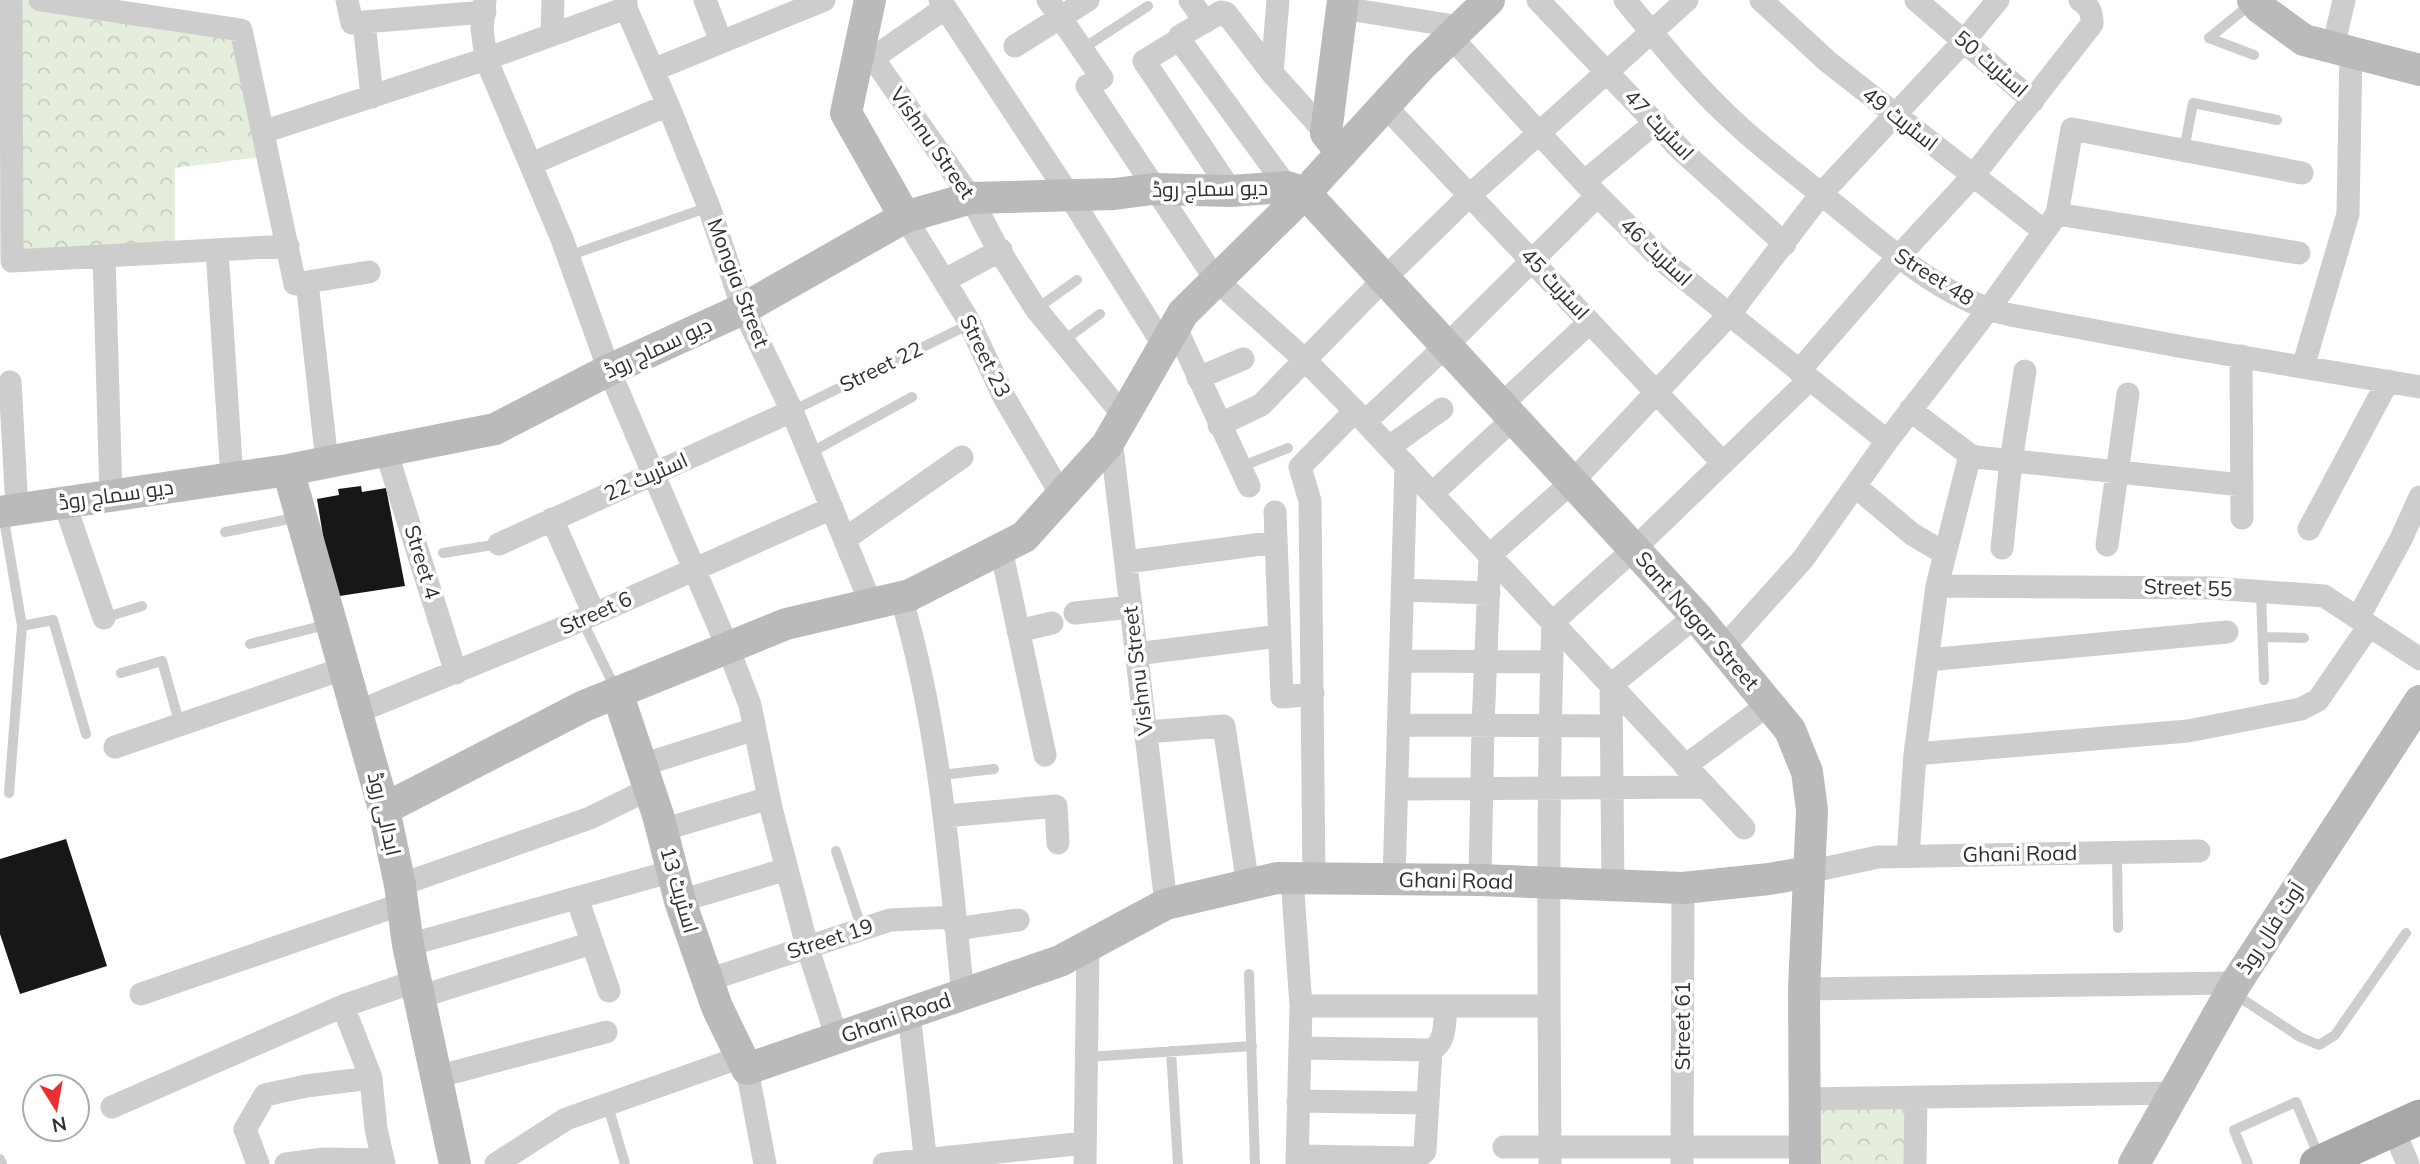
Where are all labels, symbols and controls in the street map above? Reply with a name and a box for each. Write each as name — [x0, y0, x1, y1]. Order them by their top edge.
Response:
street label: اسٹریٹ 50 — [1950, 24, 2034, 102]
street label: اسٹریٹ 49 — [1858, 81, 1944, 156]
street label: Vishnu Street — [885, 82, 981, 203]
street label: اسٹریٹ 47 — [1619, 83, 1700, 165]
street label: دیو سماج روڈ — [1152, 174, 1268, 204]
street label: اسٹریٹ 46 — [1615, 211, 1698, 291]
street label: Mongia Street — [702, 214, 775, 351]
street label: اسٹریٹ 45 — [1516, 242, 1596, 325]
street label: Street 48 — [1890, 242, 1979, 311]
street label: Street 23 — [955, 310, 1017, 401]
street label: دیو سماج روڈ — [600, 311, 716, 385]
street label: Street 22 — [835, 335, 926, 397]
street label: اسٹریٹ 22 — [600, 446, 692, 506]
street label: دیو سماج روڈ — [57, 473, 175, 517]
street label: Street 4 — [399, 521, 447, 602]
street label: Sant Nagar Street — [1630, 546, 1765, 695]
street label: Street 55 — [2143, 572, 2233, 602]
street label: Street 6 — [556, 585, 636, 639]
street label: Vishnu Street — [1116, 605, 1158, 737]
street label: ابدالی روڈ — [362, 769, 407, 858]
street label: Ghani Road — [1962, 839, 2077, 867]
street label: اسٹریٹ 13 — [655, 843, 705, 936]
street label: Ghani Road — [1399, 866, 1514, 894]
street label: آوٹ فال روڈ — [2231, 876, 2311, 979]
street label: Street 19 — [783, 912, 876, 964]
street label: Street 61 — [1669, 982, 1695, 1070]
street label: Ghani Road — [837, 986, 954, 1048]
north arrow — [21, 1073, 91, 1143]
text: N — [50, 1112, 69, 1138]

